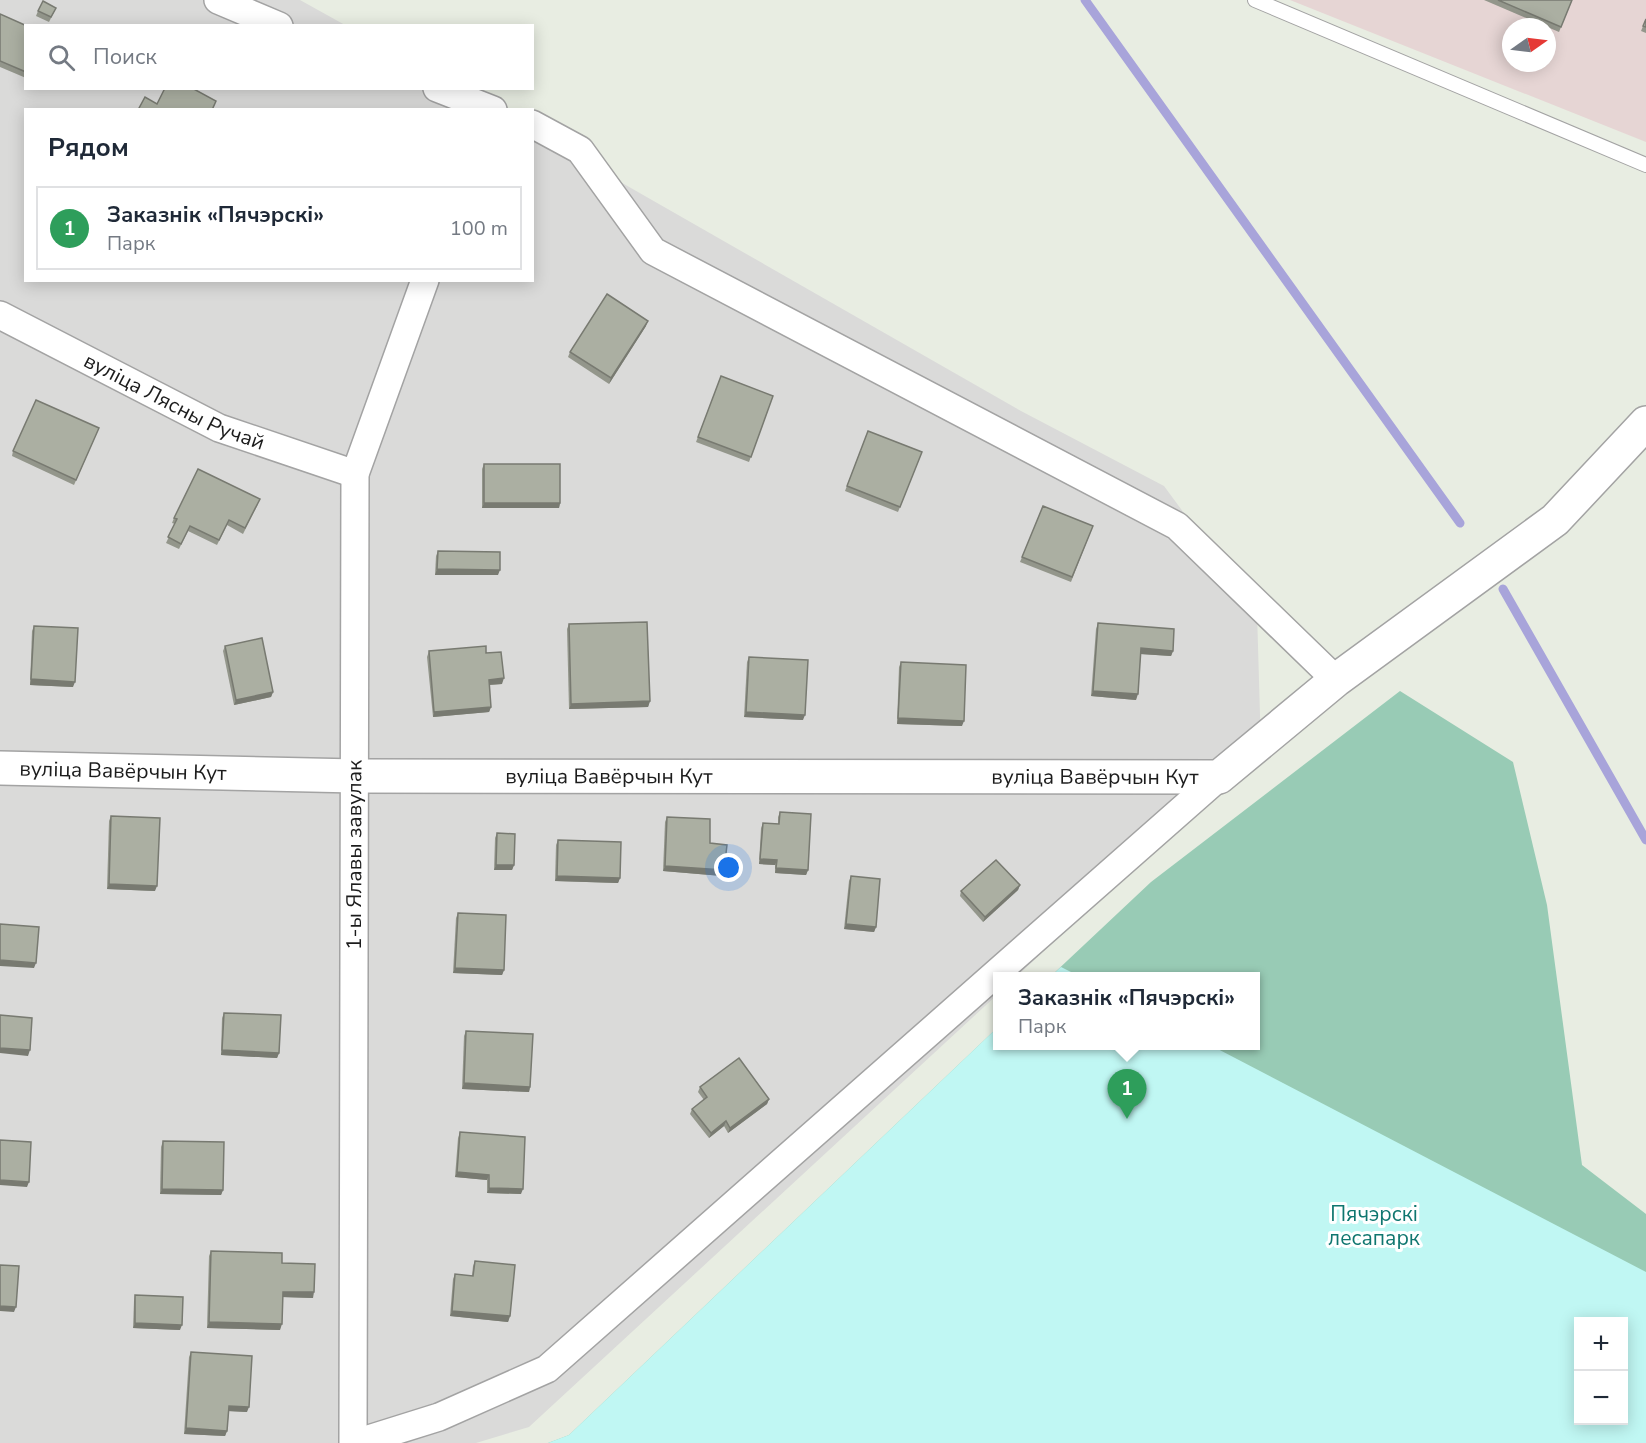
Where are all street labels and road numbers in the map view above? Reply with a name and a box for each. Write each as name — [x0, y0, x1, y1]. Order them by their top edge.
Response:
street label: вуліца Лясны Ручай — [79, 347, 268, 456]
street label: вуліца Вавёрчын Кут — [19, 754, 228, 787]
street label: 1-ы Ялавы завулак — [340, 759, 368, 950]
street label: вуліца Вавёрчын Кут — [505, 762, 713, 790]
street label: вуліца Вавёрчын Кут — [991, 763, 1199, 791]

